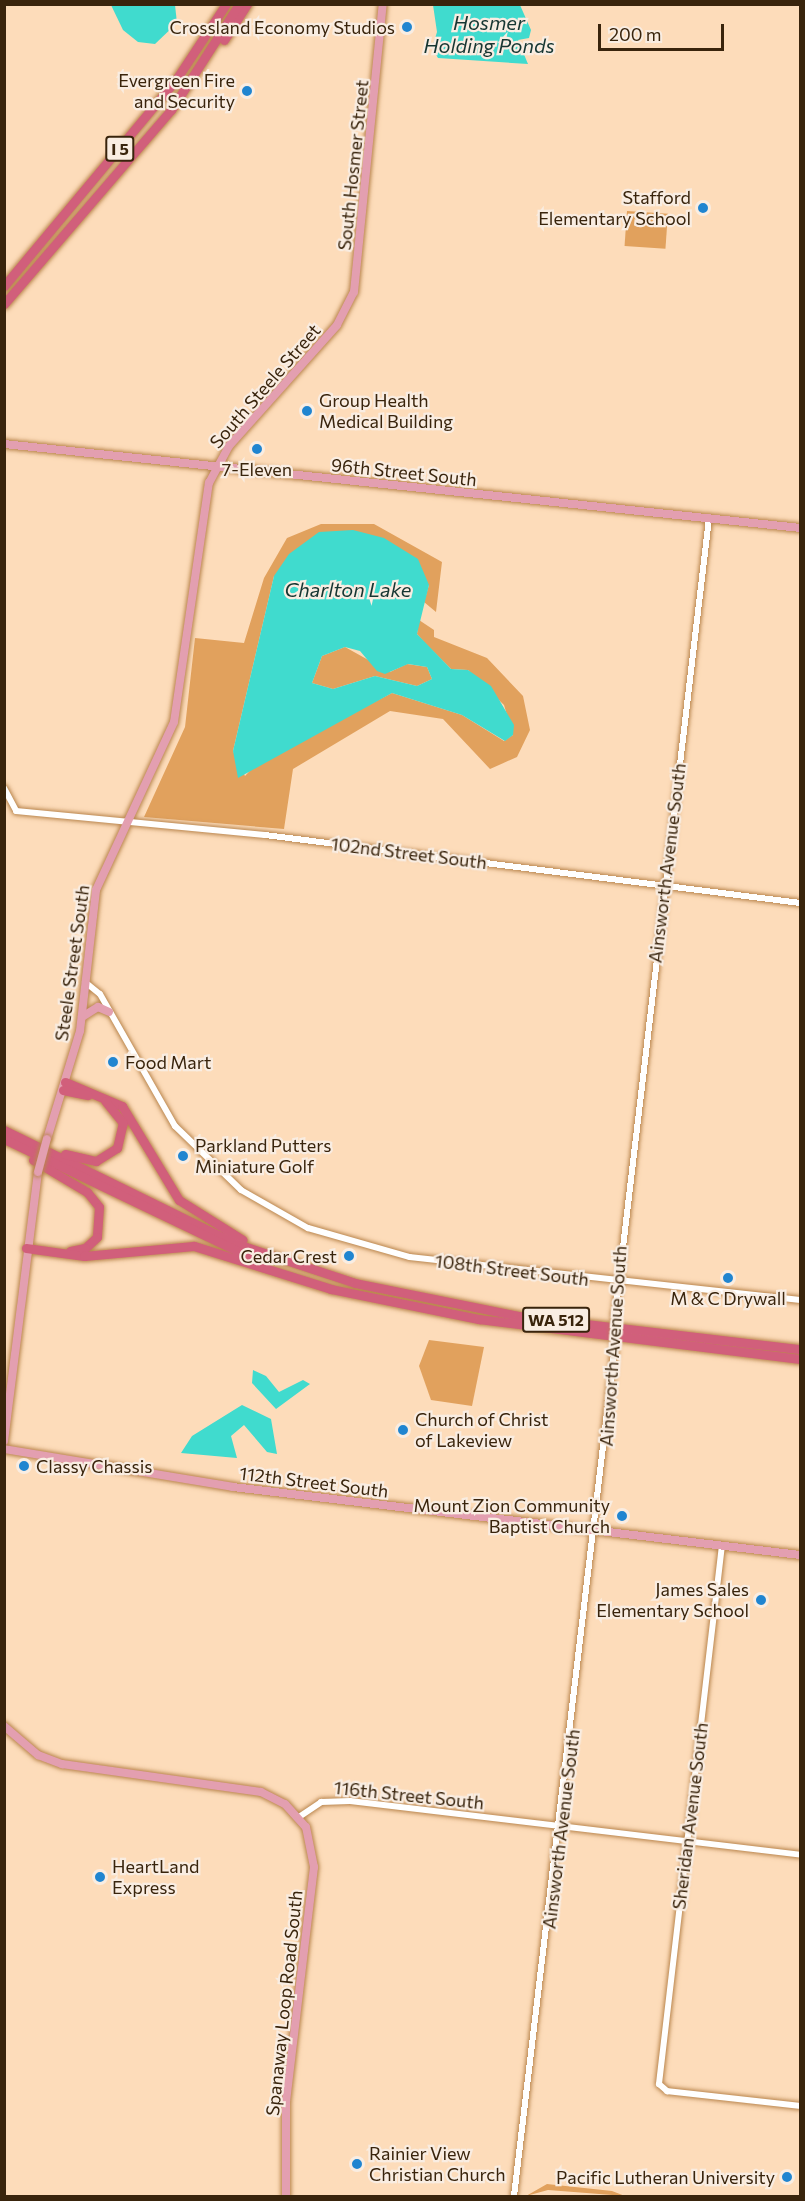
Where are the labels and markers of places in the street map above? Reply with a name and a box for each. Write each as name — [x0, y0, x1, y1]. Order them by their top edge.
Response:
place label: Crossland Economy Studios — [169, 16, 395, 38]
marker: Crossland Economy Studios — [400, 20, 414, 34]
place label: Evergreen Fire and Security — [118, 70, 235, 112]
marker: Evergreen Fire and Security — [240, 84, 254, 98]
place label: Stafford Elementary School — [538, 187, 691, 230]
marker: Stafford Elementary School — [696, 201, 710, 215]
place label: Group Health Medical Building — [319, 390, 453, 432]
marker: Group Health Medical Building — [300, 404, 314, 418]
marker: 7-Eleven — [250, 442, 264, 456]
place label: 7-Eleven — [222, 458, 292, 480]
place label: Food Mart — [125, 1051, 211, 1073]
marker: Food Mart — [106, 1055, 120, 1069]
place label: Parkland Putters Miniature Golf — [195, 1135, 331, 1178]
marker: Parkland Putters Miniature Golf — [176, 1149, 190, 1163]
place label: Cedar Crest — [241, 1245, 337, 1267]
marker: Cedar Crest — [342, 1249, 356, 1263]
marker: M & C Drywall — [721, 1271, 735, 1285]
place label: M & C Drywall — [670, 1287, 786, 1309]
place label: Church of Christ of Lakeview — [415, 1409, 548, 1452]
marker: Church of Christ of Lakeview — [396, 1423, 410, 1437]
place label: Classy Chassis — [36, 1455, 152, 1477]
marker: Classy Chassis — [17, 1459, 31, 1473]
place label: Mount Zion Community Baptist Church — [413, 1495, 610, 1538]
marker: Mount Zion Community Baptist Church — [615, 1509, 629, 1523]
place label: James Sales Elementary School — [596, 1579, 749, 1622]
marker: James Sales Elementary School — [754, 1593, 768, 1607]
place label: HeartLand Express — [112, 1856, 199, 1898]
marker: HeartLand Express — [93, 1870, 107, 1884]
place label: Rainier View Christian Church — [369, 2143, 506, 2186]
marker: Rainier View Christian Church — [350, 2157, 364, 2171]
place label: Pacific Lutheran University — [556, 2166, 775, 2188]
marker: Pacific Lutheran University — [780, 2170, 794, 2184]

